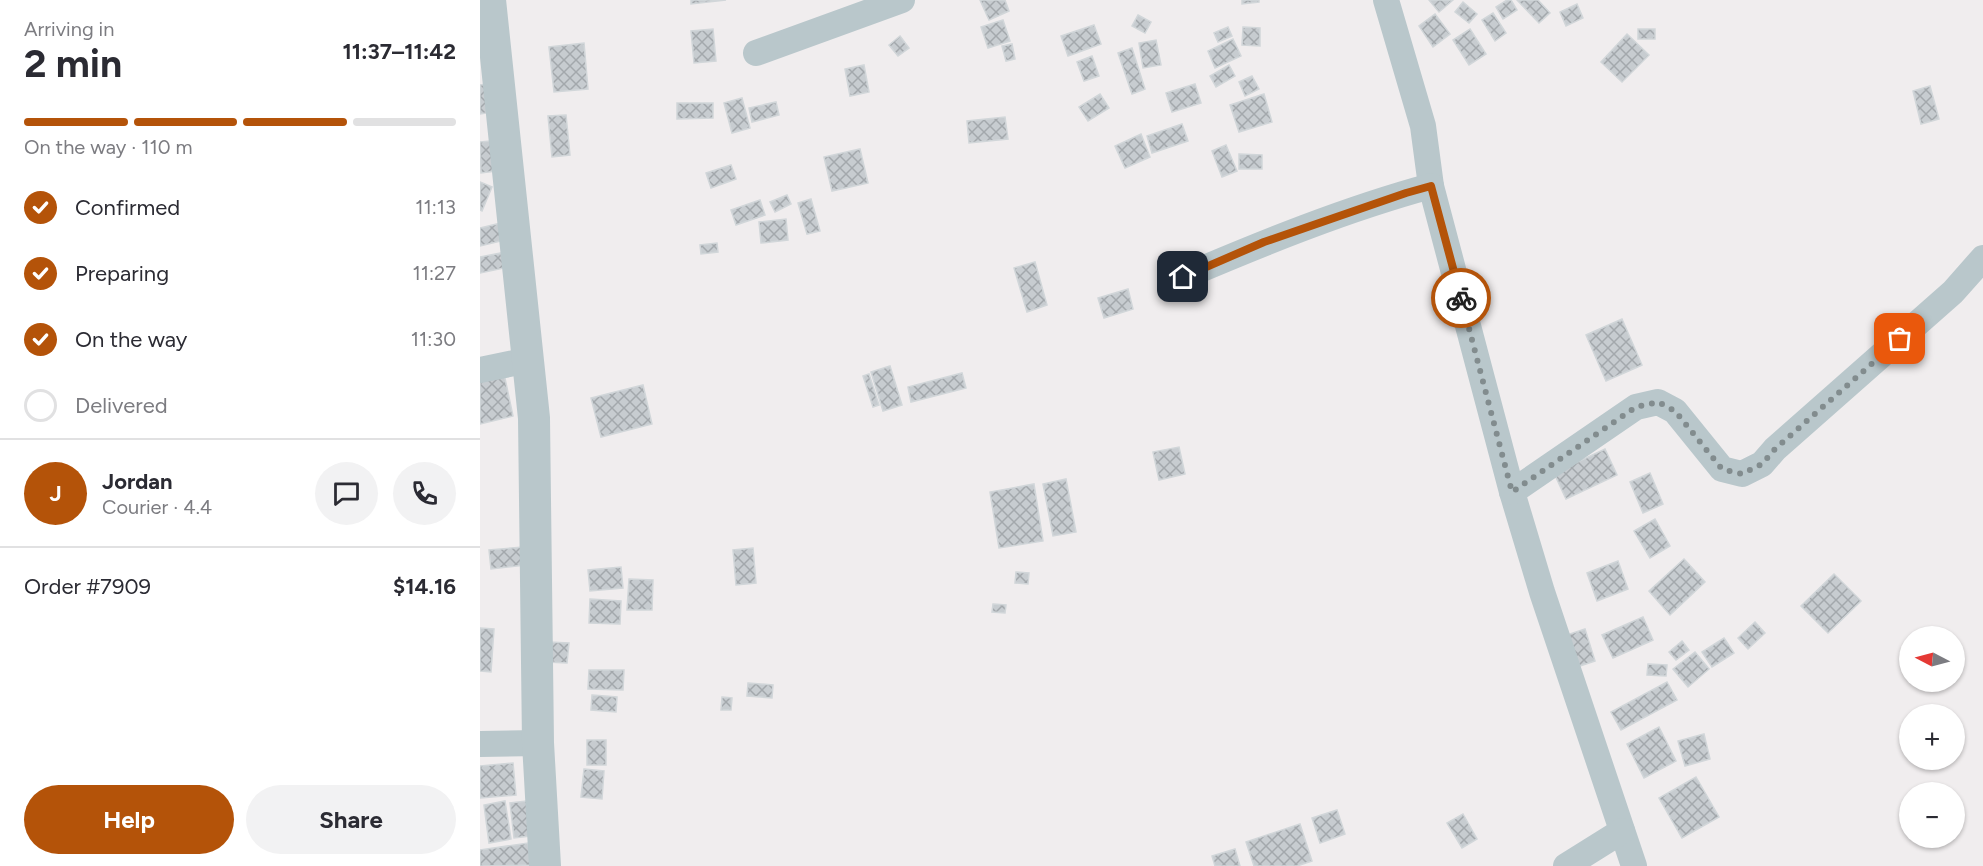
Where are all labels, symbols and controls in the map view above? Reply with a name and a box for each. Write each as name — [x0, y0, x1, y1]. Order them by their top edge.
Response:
text: Arriving in — [24, 17, 114, 41]
text: 11:37–11:42 — [342, 38, 456, 65]
text: 2 min — [24, 40, 122, 87]
text: On the way · 110 m — [24, 135, 192, 159]
icon: check — [24, 191, 57, 224]
text: Confirmed — [75, 194, 180, 221]
text: 11:13 — [415, 195, 456, 219]
pin — [1157, 251, 1208, 302]
icon: check — [24, 257, 57, 290]
text: Preparing — [75, 260, 169, 287]
icon: home — [1166, 260, 1199, 293]
text: 11:27 — [413, 261, 456, 285]
courier — [1431, 268, 1491, 328]
icon: bike — [1445, 282, 1478, 315]
pin — [1874, 313, 1925, 364]
icon: bag — [1883, 322, 1916, 355]
icon: check — [24, 323, 57, 356]
text: On the way — [75, 326, 187, 353]
text: 11:30 — [411, 327, 456, 351]
text: Delivered — [75, 392, 168, 419]
button: chat — [315, 462, 378, 525]
button: phone — [393, 462, 456, 525]
text: Jordan — [102, 468, 173, 495]
text: J — [49, 480, 62, 507]
text: Courier · 4.4 — [102, 495, 212, 519]
text: Order #7909 — [24, 573, 151, 600]
text: $14.16 — [393, 573, 456, 600]
north arrow — [1899, 626, 1965, 692]
map controls — [1899, 626, 1965, 848]
button: + — [1899, 704, 1965, 770]
button: − — [1899, 782, 1965, 848]
button: Help — [24, 785, 234, 854]
button: Share — [246, 785, 456, 854]

